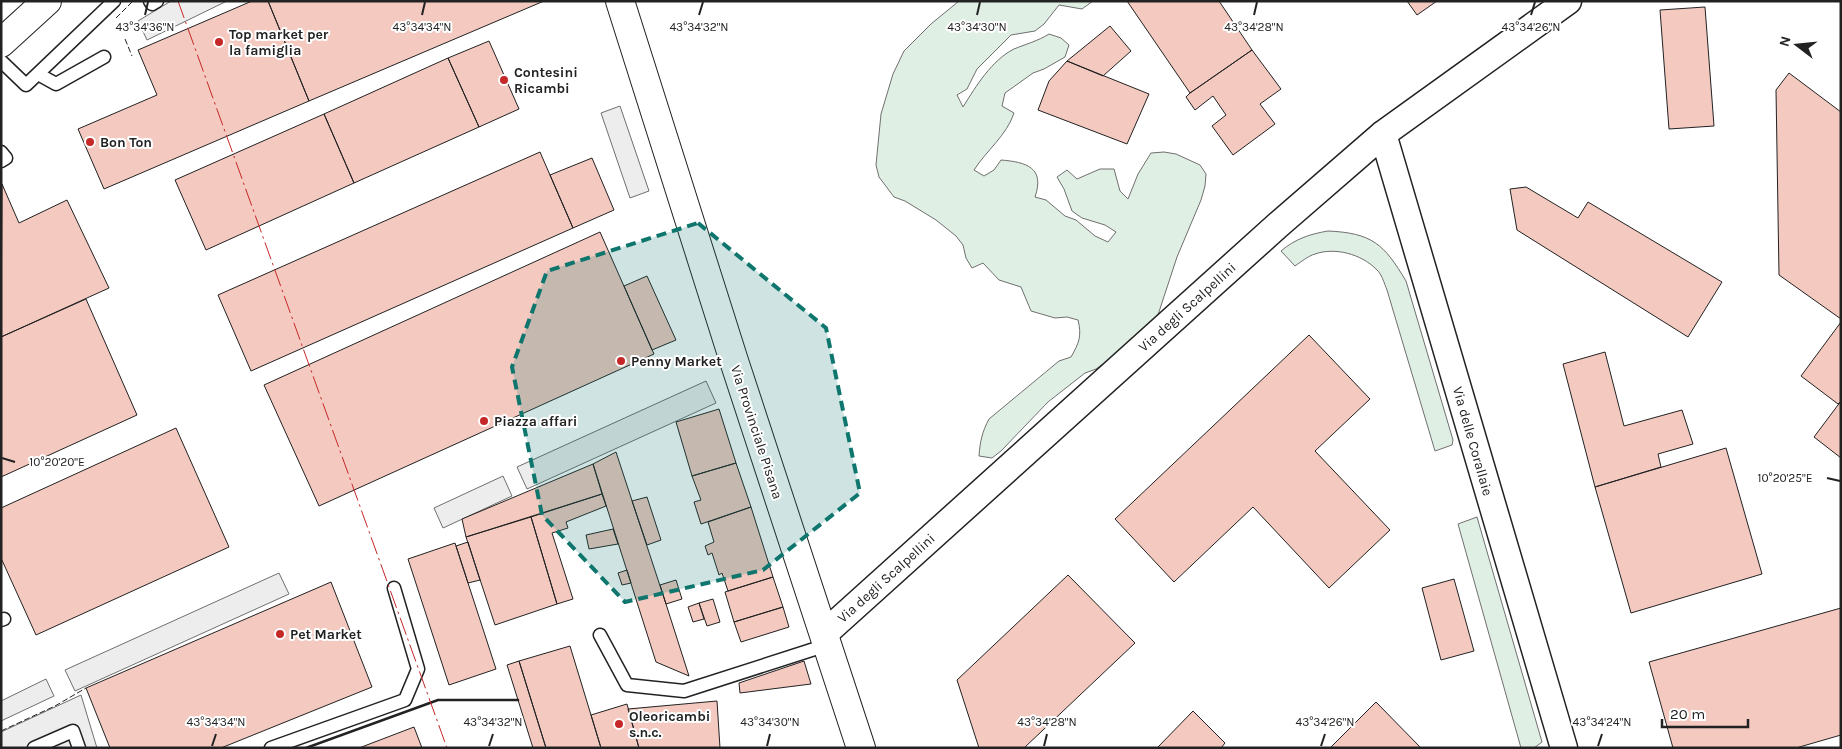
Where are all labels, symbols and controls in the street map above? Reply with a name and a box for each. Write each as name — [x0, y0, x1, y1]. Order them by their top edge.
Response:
text: 43°34'36"N — [115, 20, 175, 34]
text: 43°34'34"N — [393, 20, 451, 34]
text: 43°34'32"N — [669, 20, 729, 34]
text: 43°34'30"N — [947, 20, 1007, 34]
text: 43°34'28"N — [1224, 20, 1284, 34]
text: 43°34'26"N — [1502, 20, 1560, 34]
north arrow — [1772, 20, 1822, 70]
place label: Top market per la famiglia — [229, 26, 329, 59]
text: N — [1775, 34, 1795, 49]
marker: Top market per la famiglia — [213, 36, 225, 48]
place label: Contesini Ricambi — [514, 64, 578, 97]
marker: Contesini Ricambi — [498, 74, 510, 86]
place label: Bon Ton — [100, 134, 152, 151]
marker: Bon Ton — [84, 136, 96, 148]
street label: Via degli Scalpellini — [1135, 259, 1240, 356]
place label: Penny Market — [631, 353, 722, 370]
marker: Penny Market — [615, 355, 627, 367]
street label: Via Provinciale Pisana — [727, 363, 786, 501]
street label: Via delle Corallaie — [1449, 385, 1496, 498]
place label: Piazza affari — [494, 413, 577, 430]
marker: Piazza affari — [478, 415, 490, 427]
text: 10°20'20"E — [29, 455, 85, 469]
text: 10°20'25"E — [1757, 471, 1813, 485]
street label: Via degli Scalpellini — [834, 530, 939, 627]
place label: Pet Market — [290, 626, 362, 643]
marker: Pet Market — [274, 628, 286, 640]
scale bar — [1662, 696, 1748, 728]
text: 20 m — [1670, 705, 1705, 723]
place label: Oleoricambi s.n.c. — [629, 708, 710, 741]
text: 43°34'34"N — [187, 715, 245, 729]
text: 43°34'32"N — [463, 715, 523, 729]
text: 43°34'30"N — [740, 715, 800, 729]
text: 43°34'28"N — [1017, 715, 1077, 729]
text: 43°34'26"N — [1296, 715, 1354, 729]
text: 43°34'24"N — [1573, 715, 1631, 729]
marker: Oleoricambi s.n.c. — [613, 718, 625, 730]

